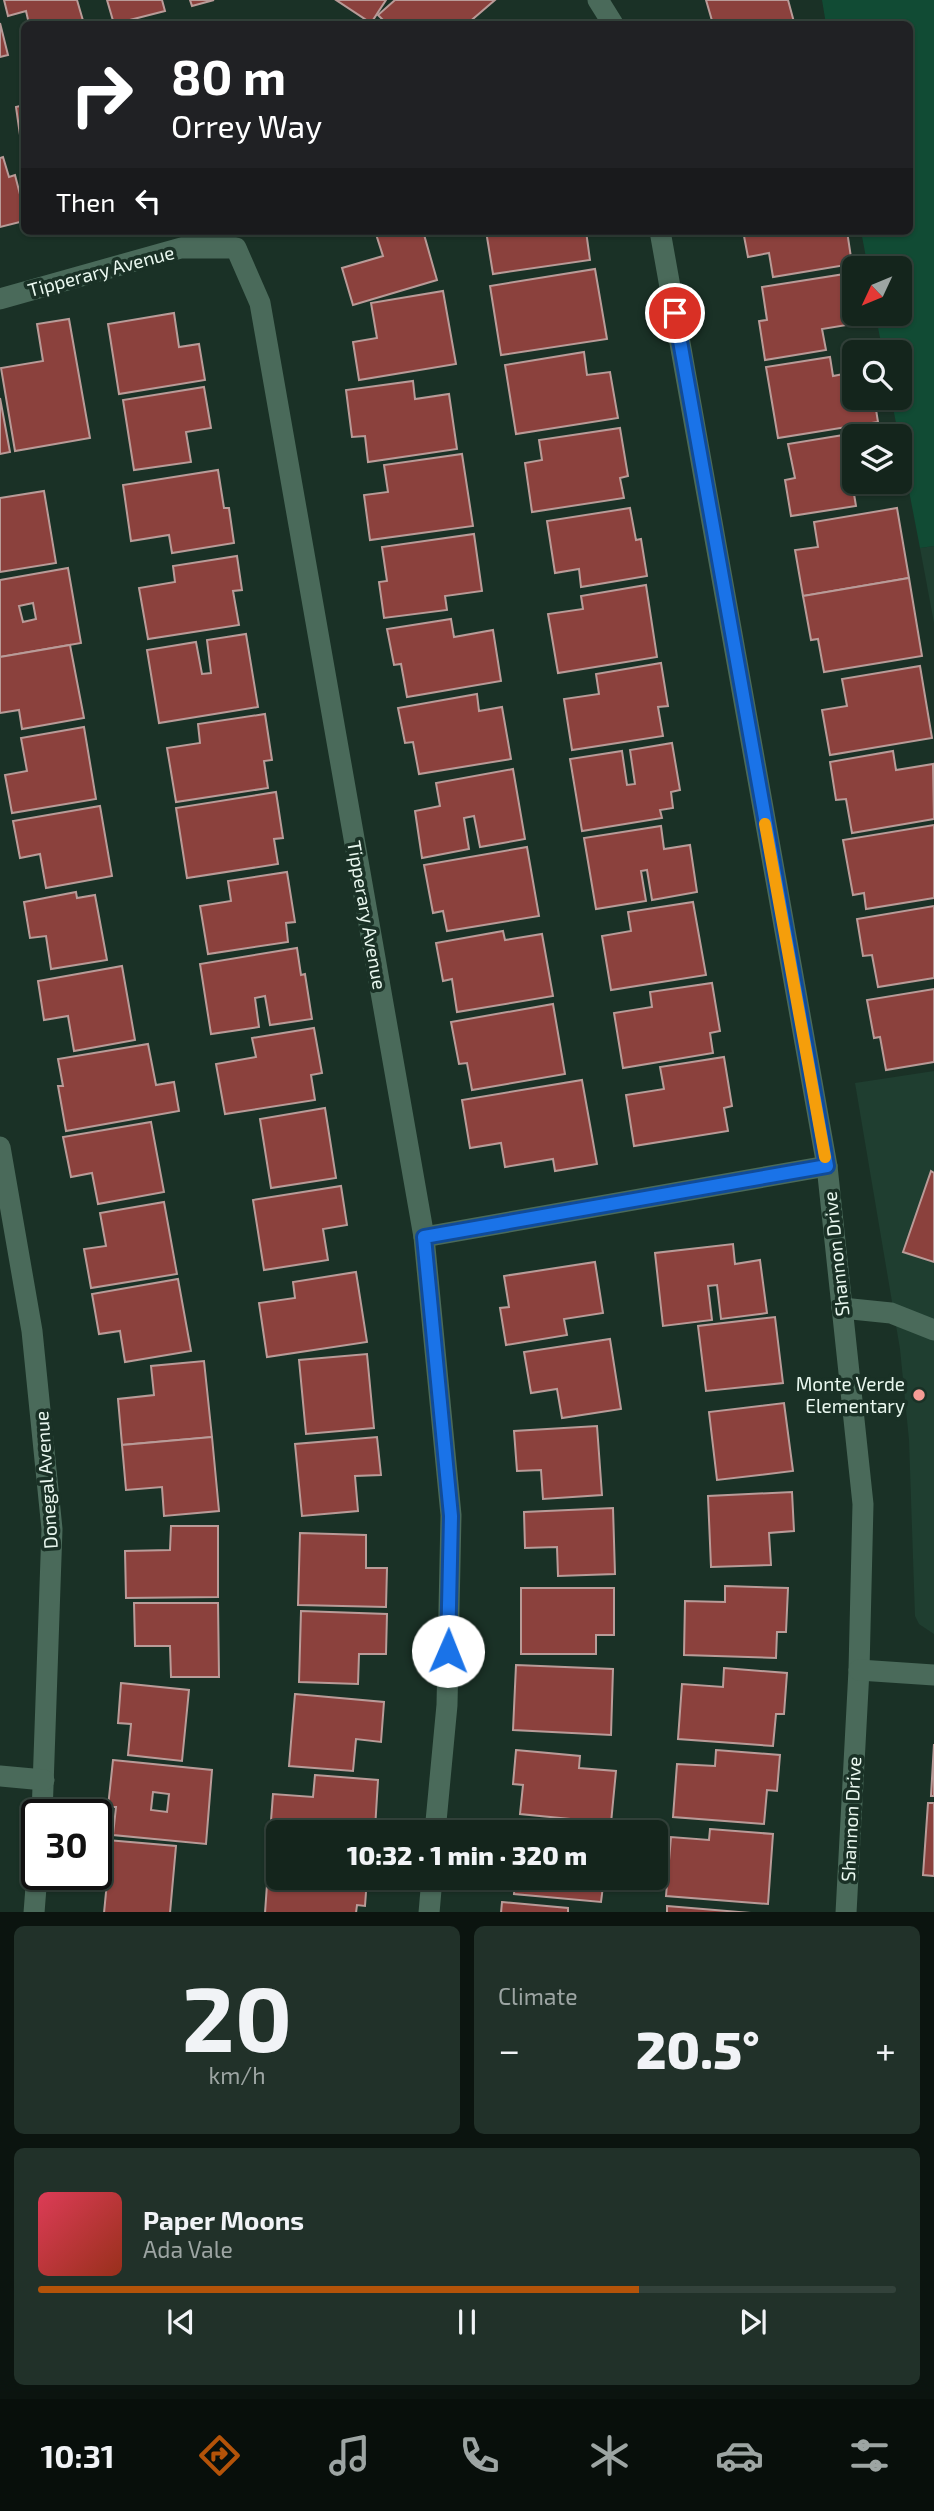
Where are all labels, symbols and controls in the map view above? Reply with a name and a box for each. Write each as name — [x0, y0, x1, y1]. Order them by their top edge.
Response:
text: 80 m — [171, 46, 286, 105]
icon: right — [56, 49, 147, 140]
text: Orrey Way — [171, 106, 322, 144]
icon: left — [129, 182, 167, 220]
text: Then — [56, 186, 115, 217]
street label: Tipperary Avenue — [25, 240, 177, 301]
north arrow — [842, 256, 912, 326]
map controls — [842, 256, 912, 494]
pin — [645, 283, 705, 343]
icon: arrive — [656, 294, 694, 332]
button: search — [842, 340, 912, 410]
button: layers — [842, 424, 912, 494]
street label: Tipperary Avenue — [343, 839, 392, 991]
street label: Shannon Drive — [818, 1190, 853, 1318]
place label: Monte Verde Elementary — [796, 1372, 905, 1417]
marker: Monte Verde Elementary — [911, 1387, 927, 1403]
street label: Donegal Avenue — [29, 1410, 62, 1550]
position arrow — [411, 1614, 485, 1688]
street label: Shannon Drive — [836, 1756, 865, 1882]
speed limit sign: 30 — [21, 1799, 112, 1890]
text: 10:32 · 1 min · 320 m — [347, 1839, 587, 1870]
text: 20 — [182, 1961, 292, 2070]
text: Climate — [498, 1982, 578, 2010]
text: 20.5° — [636, 2017, 760, 2079]
text: − — [498, 2026, 520, 2072]
text: + — [875, 2026, 896, 2072]
text: km/h — [208, 2061, 266, 2089]
text: Paper Moons — [143, 2204, 304, 2235]
text: Ada Vale — [143, 2235, 233, 2263]
icon: previous — [162, 2303, 200, 2341]
icon: pause — [448, 2303, 486, 2341]
icon: next — [734, 2303, 772, 2341]
icon: directions — [195, 2431, 244, 2480]
icon: music — [325, 2431, 374, 2480]
icon: phone — [455, 2431, 504, 2480]
icon: climate — [585, 2431, 634, 2480]
icon: car — [715, 2431, 764, 2480]
icon: filters — [845, 2431, 894, 2480]
text: 10:31 — [40, 2436, 115, 2474]

